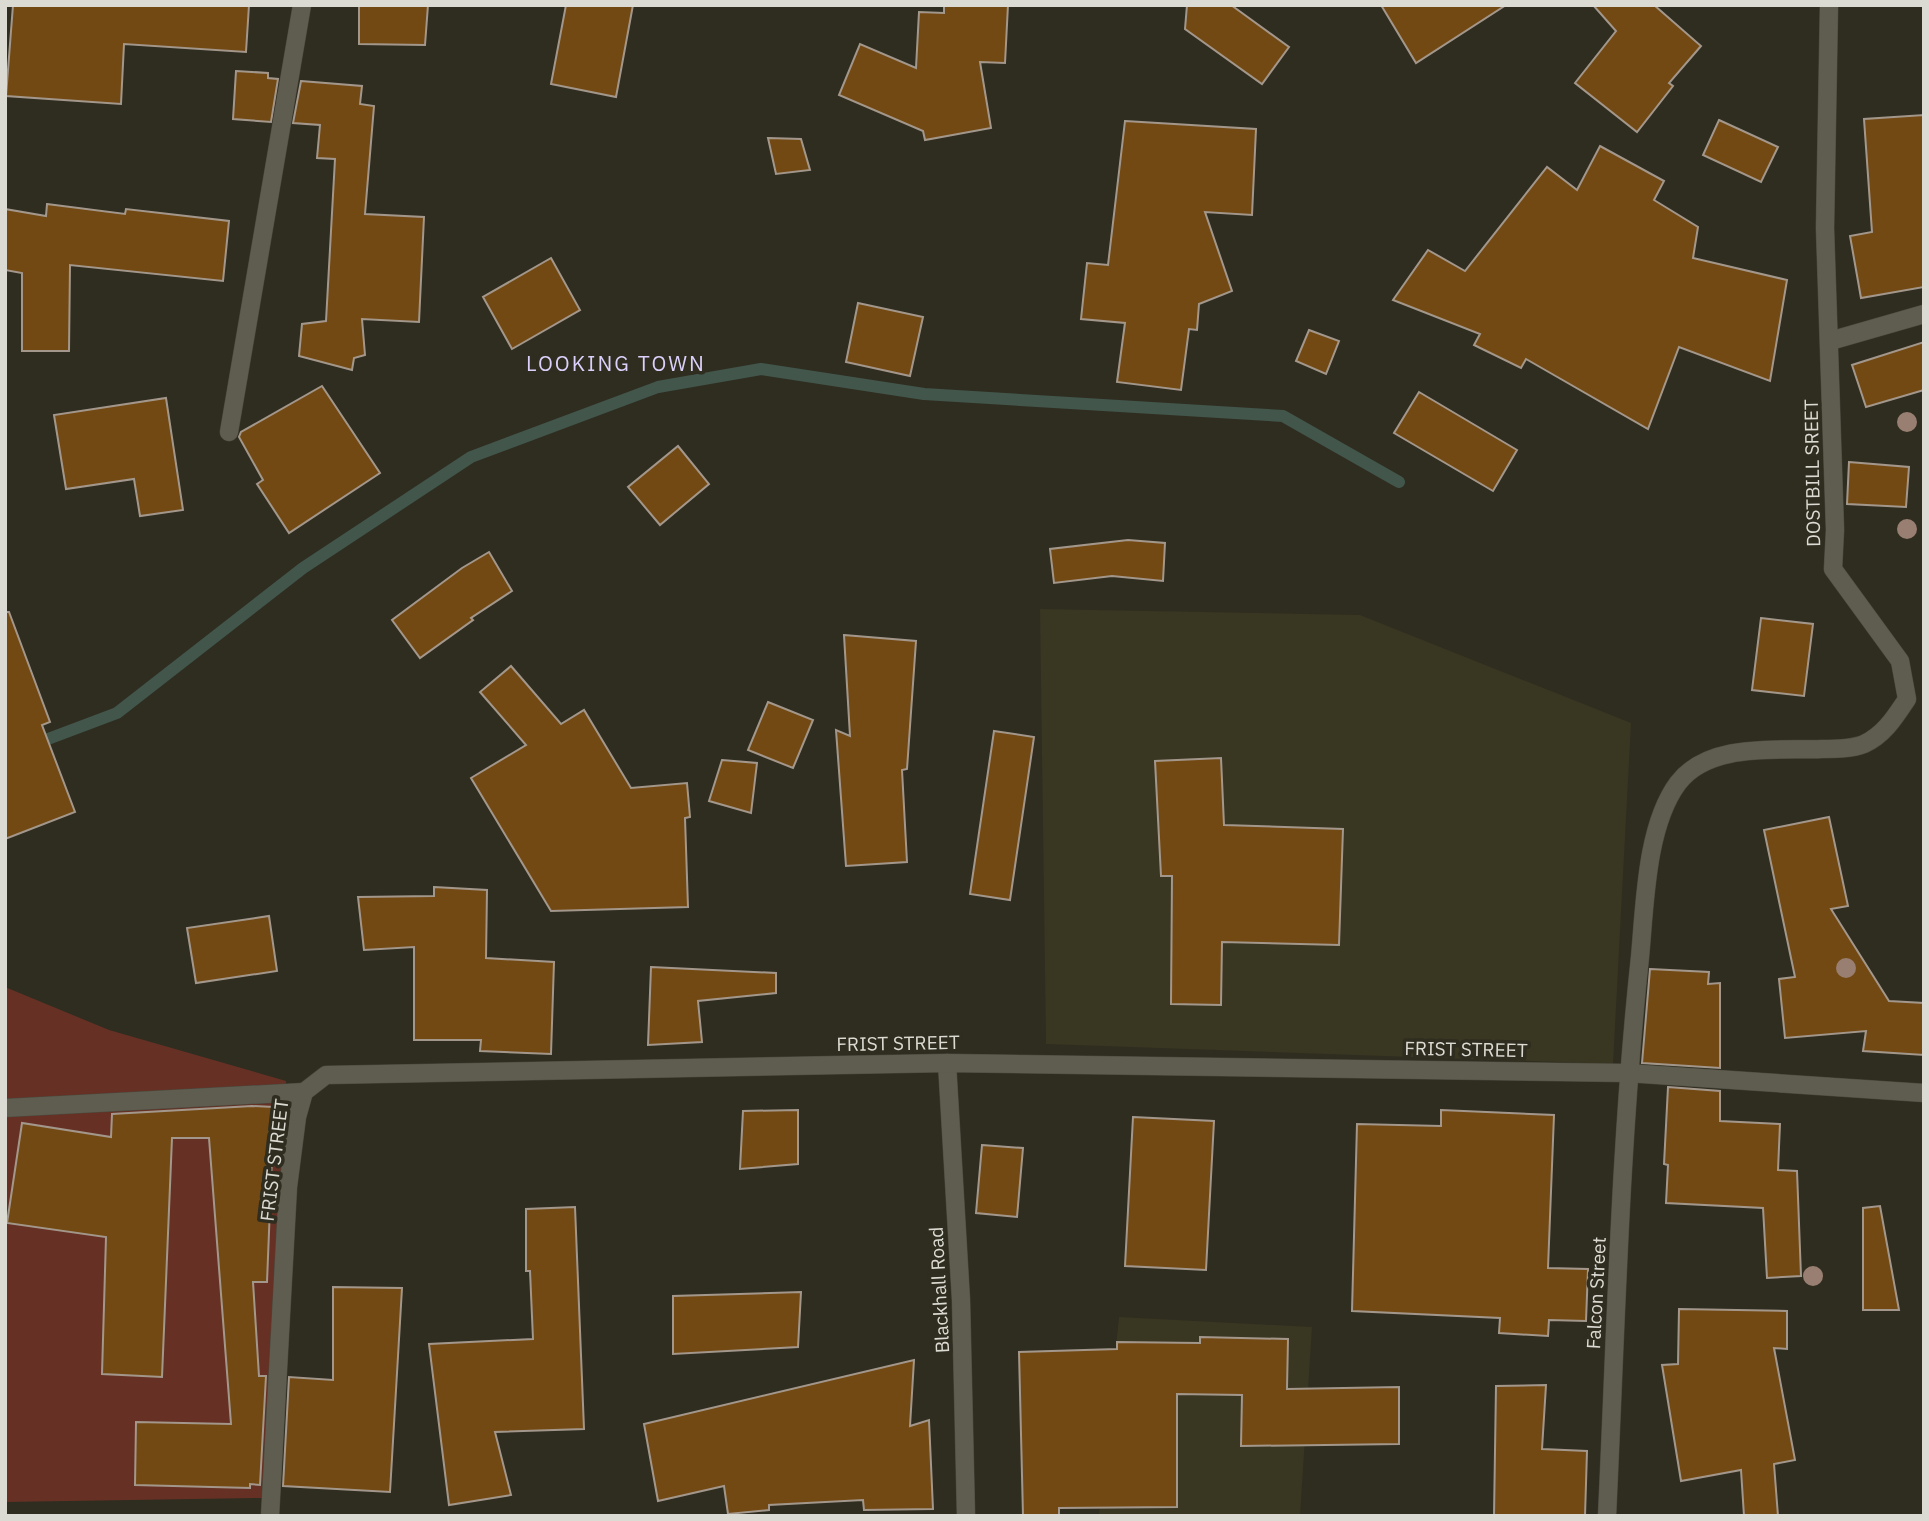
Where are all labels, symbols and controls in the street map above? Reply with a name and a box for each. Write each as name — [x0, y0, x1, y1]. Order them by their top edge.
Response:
district label: LOOKING TOWN — [526, 349, 706, 377]
street label: DOSTBILL SREET — [1799, 399, 1825, 547]
street label: FRIST STREET — [836, 1030, 960, 1056]
street label: FRIST STREET — [1404, 1036, 1528, 1062]
street label: FRIST STREET — [255, 1097, 293, 1223]
street label: Blackhall Road — [924, 1226, 954, 1354]
street label: Falcon Street — [1581, 1236, 1611, 1350]

